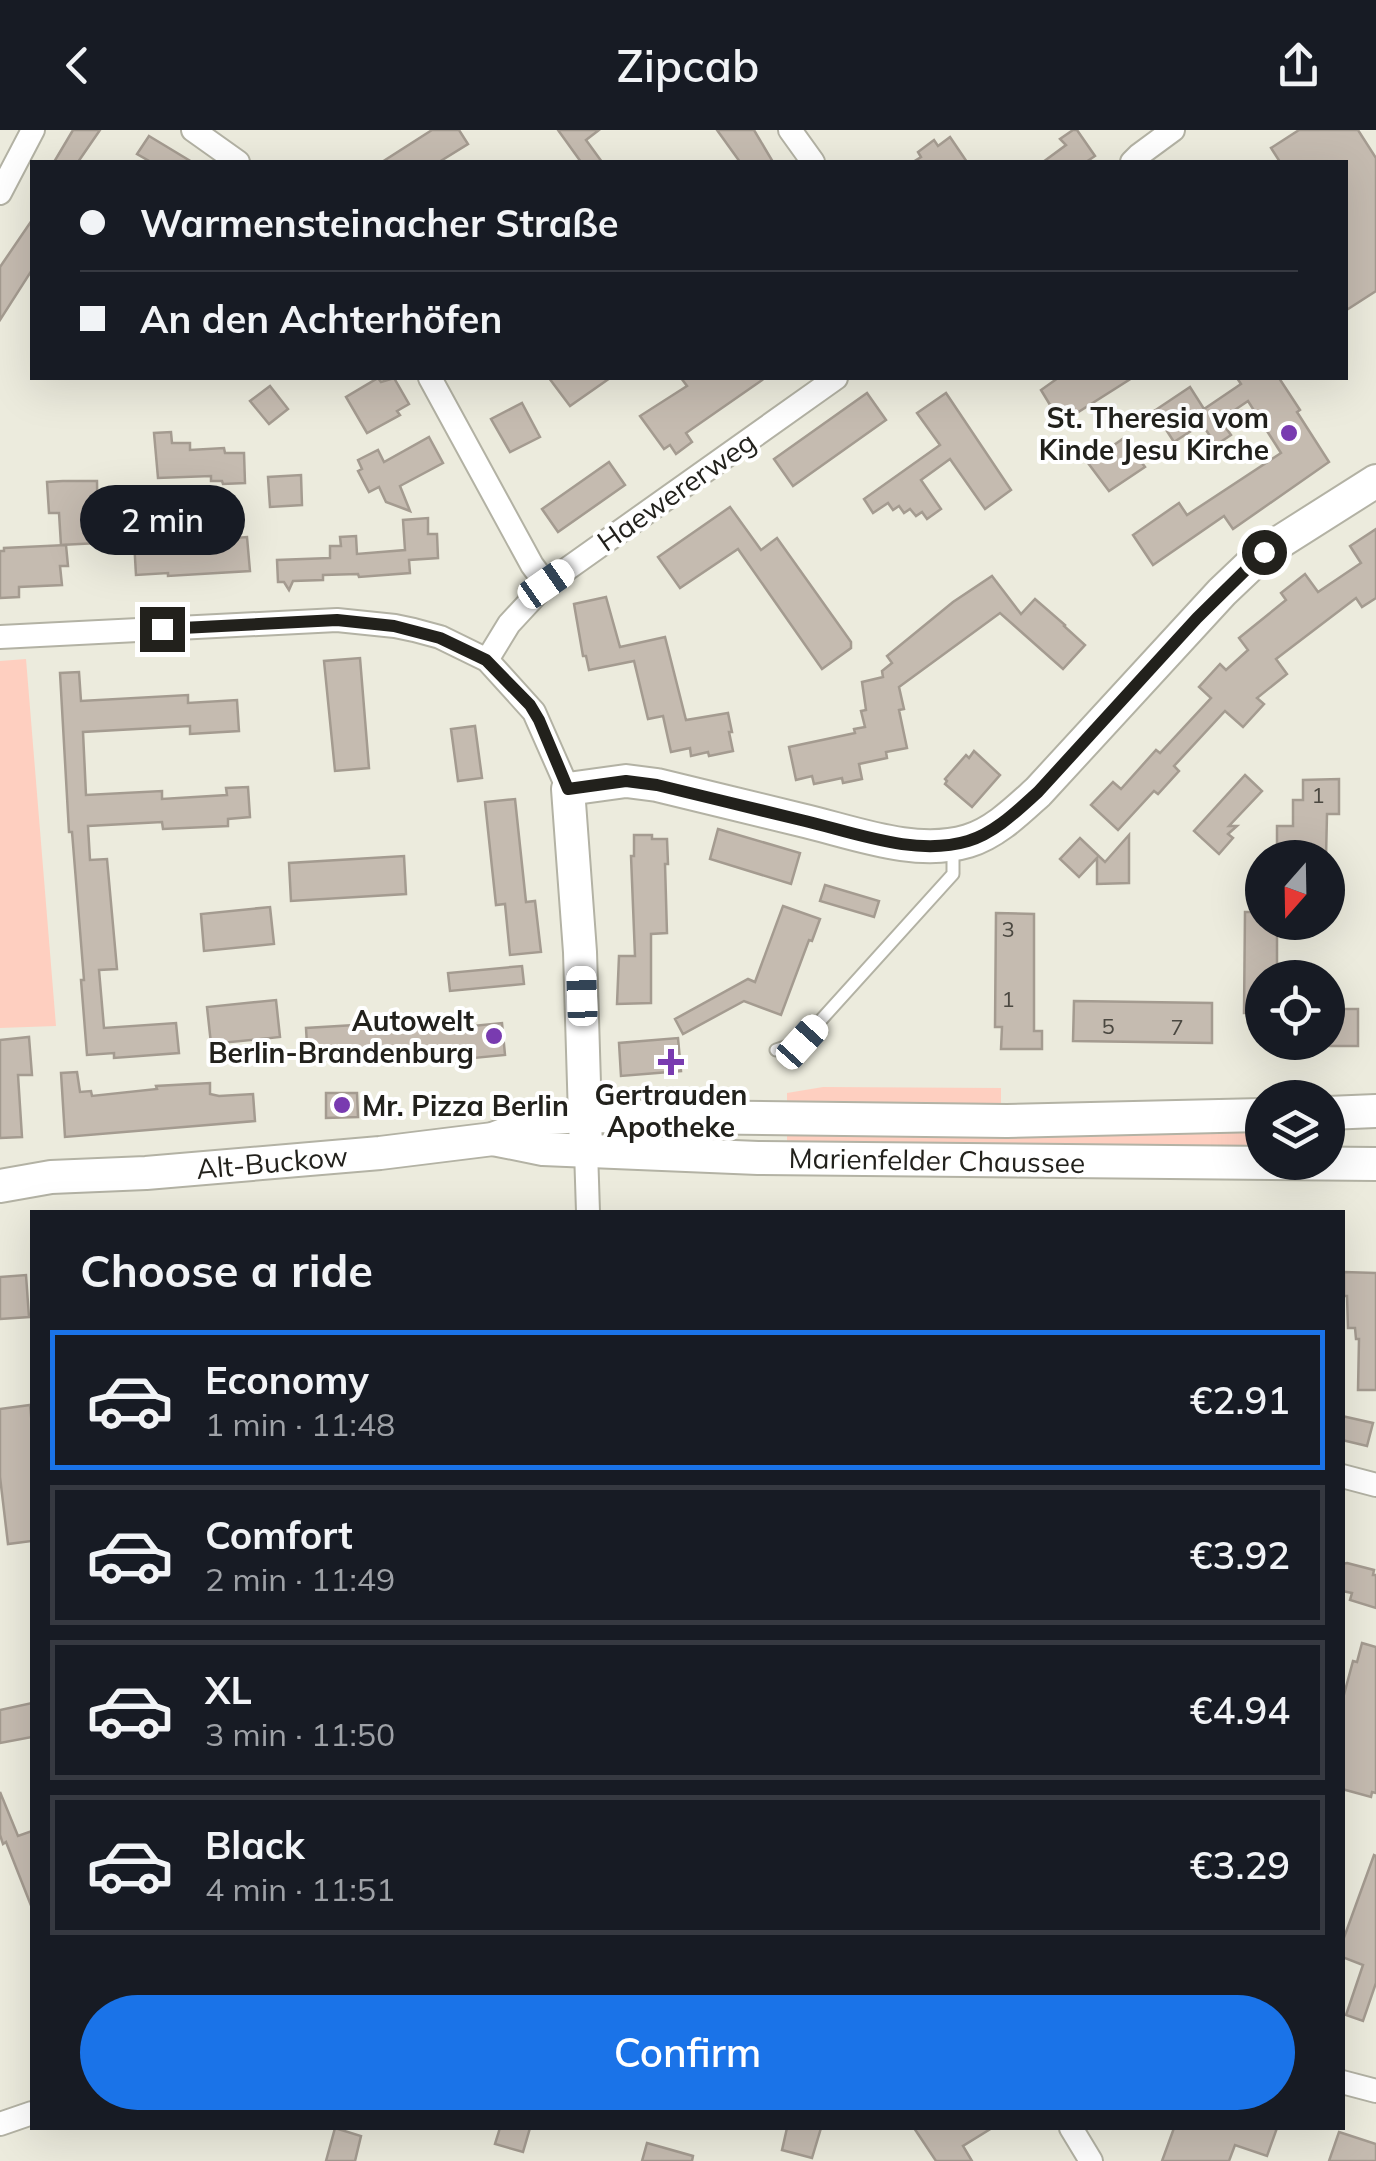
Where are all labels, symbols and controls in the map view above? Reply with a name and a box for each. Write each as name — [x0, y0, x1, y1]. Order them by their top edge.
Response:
text: Zipcab — [617, 37, 759, 93]
icon: back — [50, 38, 105, 93]
icon: share — [1271, 38, 1326, 93]
text: Warmensteinacher Straße — [140, 199, 619, 247]
text: An den Achterhöfen — [140, 295, 502, 343]
place label: St. Theresia vom Kinde Jesu Kirche — [1039, 400, 1269, 467]
marker: St. Theresia vom Kinde Jesu Kirche — [1278, 422, 1300, 444]
street label: Haewererweg — [590, 424, 762, 558]
callout: 2 min — [80, 484, 244, 554]
text: 2 min — [121, 500, 204, 540]
route start — [1242, 530, 1287, 575]
car — [513, 555, 579, 613]
route end — [140, 607, 185, 652]
house number: 1 — [1311, 781, 1325, 809]
north arrow — [1245, 840, 1345, 940]
map controls — [1245, 840, 1345, 1180]
house number: 3 — [1001, 915, 1015, 943]
button: locate — [1245, 960, 1345, 1060]
car — [566, 965, 598, 1027]
house number: 1 — [1001, 985, 1015, 1013]
place label: Autowelt Berlin-Brandenburg — [208, 1003, 474, 1070]
car — [771, 1010, 833, 1074]
house number: 5 — [1101, 1012, 1115, 1040]
house number: 7 — [1170, 1013, 1184, 1041]
marker: Autowelt Berlin-Brandenburg — [483, 1025, 505, 1047]
marker: Gertrauden Apotheke — [660, 1051, 682, 1073]
place label: Gertrauden Apotheke — [595, 1077, 747, 1144]
button: layers — [1245, 1080, 1345, 1180]
place label: Mr. Pizza Berlin — [362, 1088, 569, 1123]
marker: Mr. Pizza Berlin — [331, 1094, 353, 1116]
street label: Alt-Buckow — [195, 1138, 349, 1186]
street label: Marienfelder Chaussee — [788, 1140, 1086, 1180]
text: Choose a ride — [80, 1242, 373, 1298]
icon: car — [85, 1355, 175, 1445]
text: Economy — [205, 1356, 369, 1404]
text: €2.91 — [1190, 1376, 1290, 1424]
text: 1 min · 11:48 — [205, 1404, 395, 1444]
icon: car — [85, 1510, 175, 1600]
text: Comfort — [205, 1511, 353, 1559]
text: €3.92 — [1190, 1531, 1290, 1579]
text: 2 min · 11:49 — [205, 1559, 395, 1599]
icon: car — [85, 1665, 175, 1755]
text: XL — [205, 1666, 252, 1714]
text: €4.94 — [1190, 1686, 1290, 1734]
text: 3 min · 11:50 — [205, 1714, 395, 1754]
icon: car — [85, 1820, 175, 1910]
text: Black — [205, 1821, 305, 1869]
text: €3.29 — [1190, 1841, 1290, 1889]
text: 4 min · 11:51 — [205, 1869, 395, 1909]
button: Confirm — [80, 1995, 1295, 2110]

